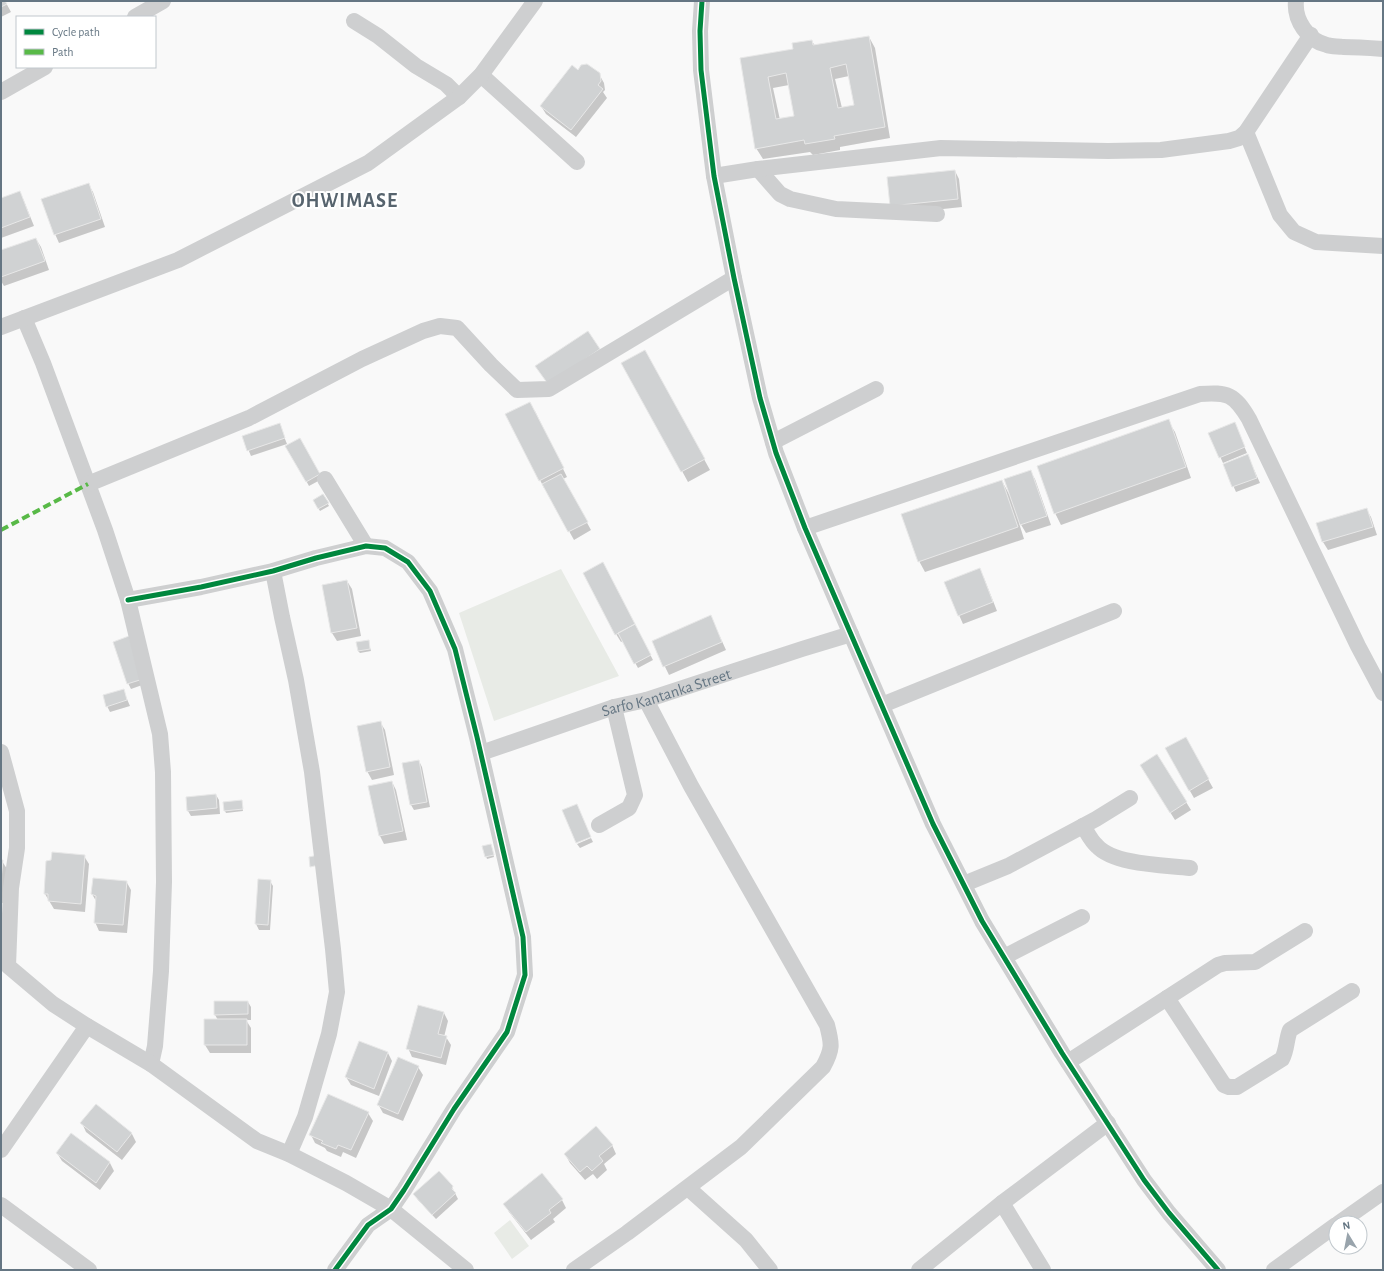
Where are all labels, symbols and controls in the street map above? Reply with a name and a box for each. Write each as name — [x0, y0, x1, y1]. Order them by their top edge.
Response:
legend — [16, 16, 156, 68]
text: Cycle path — [52, 26, 100, 39]
text: Path — [52, 46, 74, 58]
district label: OHWIMASE — [292, 191, 398, 211]
street label: Sarfo Kantanka Street — [600, 666, 733, 720]
north arrow — [1328, 1215, 1368, 1255]
text: N — [1342, 1220, 1351, 1232]

